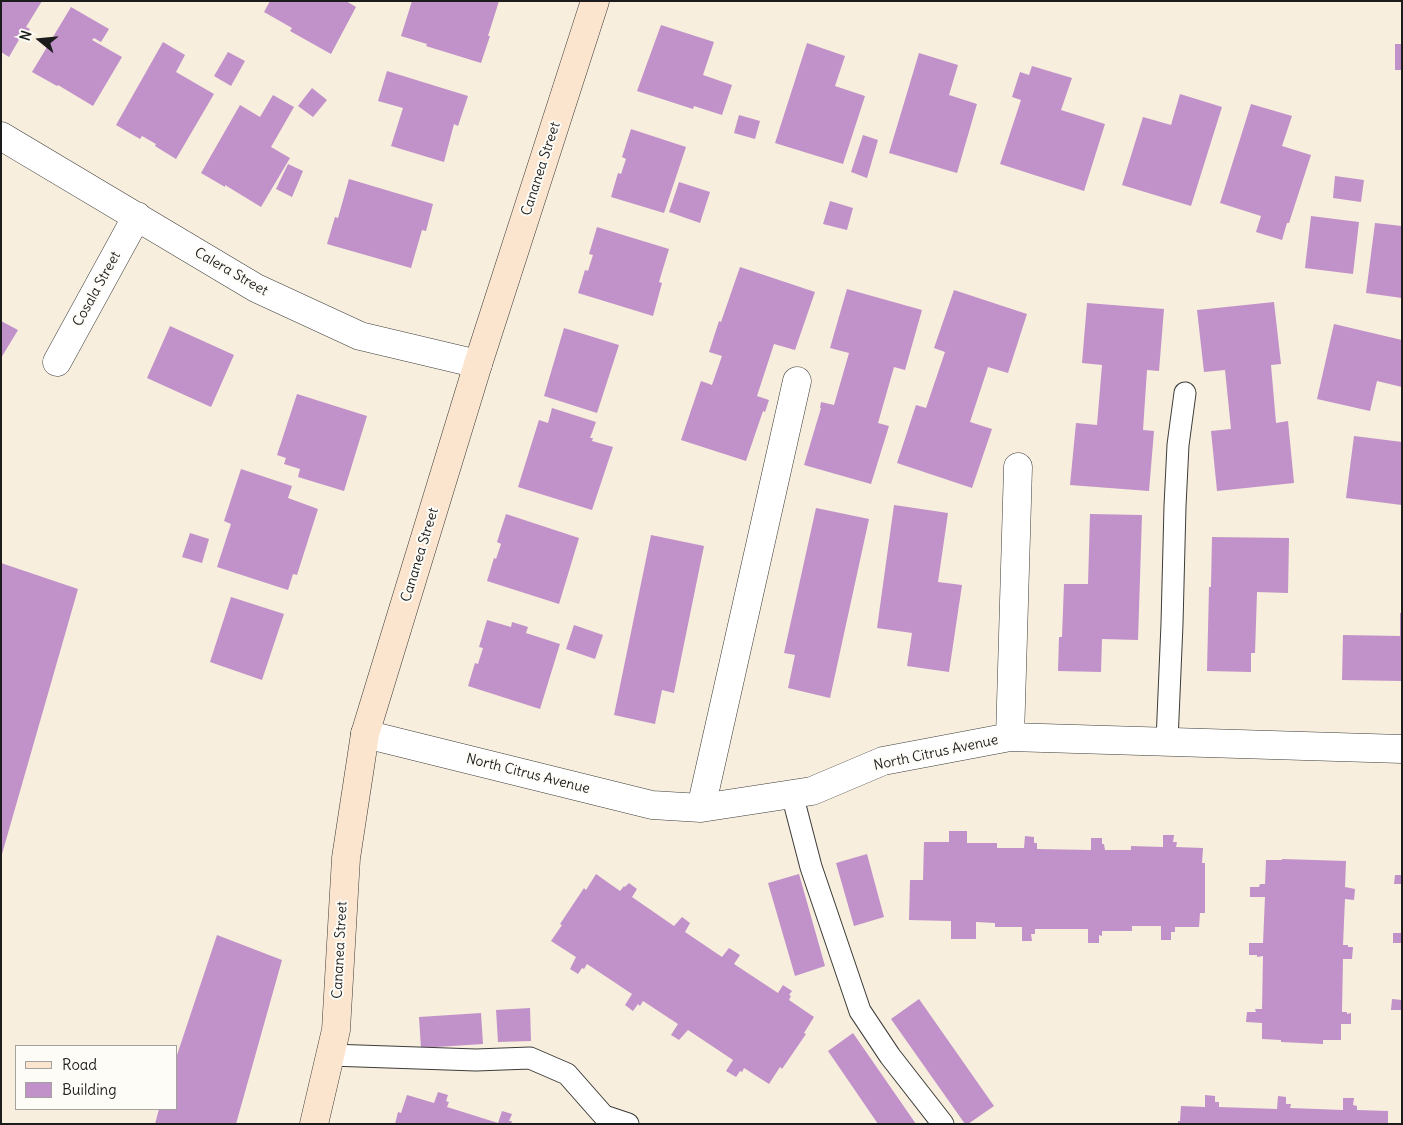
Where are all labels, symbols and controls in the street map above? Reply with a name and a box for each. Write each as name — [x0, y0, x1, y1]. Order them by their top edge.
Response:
north arrow — [15, 15, 65, 65]
text: N — [16, 28, 36, 43]
street label: Cananea Street — [518, 120, 564, 218]
street label: Calera Street — [191, 244, 271, 300]
street label: Cosala Street — [70, 249, 124, 329]
street label: Cananea Street — [398, 506, 442, 604]
street label: North Citrus Avenue — [872, 732, 1000, 774]
street label: North Citrus Avenue — [464, 751, 592, 797]
street label: Cananea Street — [329, 901, 351, 999]
legend — [15, 1045, 178, 1110]
text: Road — [62, 1055, 97, 1074]
text: Building — [62, 1080, 117, 1099]

